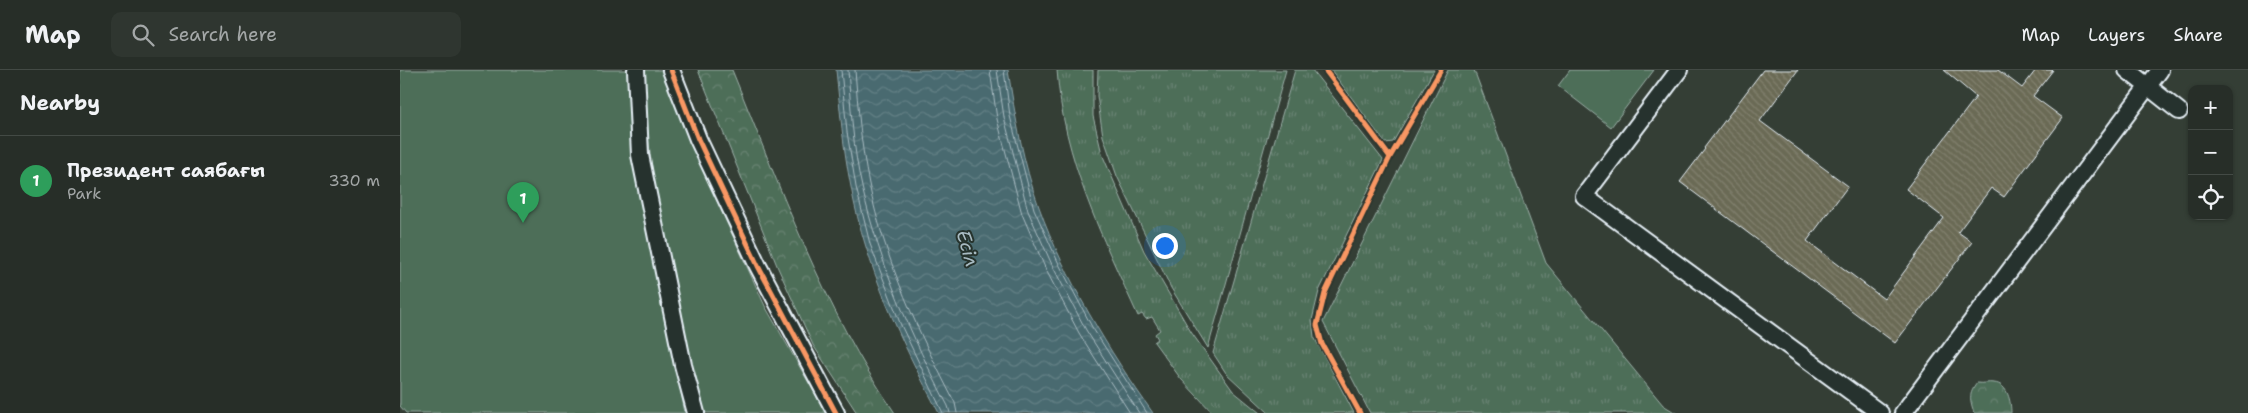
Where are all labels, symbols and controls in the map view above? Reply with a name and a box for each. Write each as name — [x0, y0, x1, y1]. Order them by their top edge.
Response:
search box — [111, 12, 461, 57]
text: Map — [25, 19, 81, 51]
icon: search — [129, 21, 157, 49]
text: Search here — [169, 22, 277, 47]
text: Map — [2022, 23, 2060, 47]
text: Layers — [2088, 23, 2145, 47]
text: Share — [2173, 23, 2223, 47]
map controls — [2188, 85, 2233, 220]
button: + — [2188, 85, 2233, 130]
text: Nearby — [20, 89, 100, 117]
button: − — [2188, 130, 2233, 175]
text: Президент саябағы — [67, 158, 265, 183]
text: 1 — [32, 170, 40, 191]
text: 330 m — [328, 170, 380, 191]
button: locate — [2188, 175, 2233, 220]
pin: 1 — [507, 182, 539, 223]
text: Park — [67, 183, 101, 204]
water label: Есіл — [950, 227, 985, 269]
your location — [1152, 233, 1178, 259]

